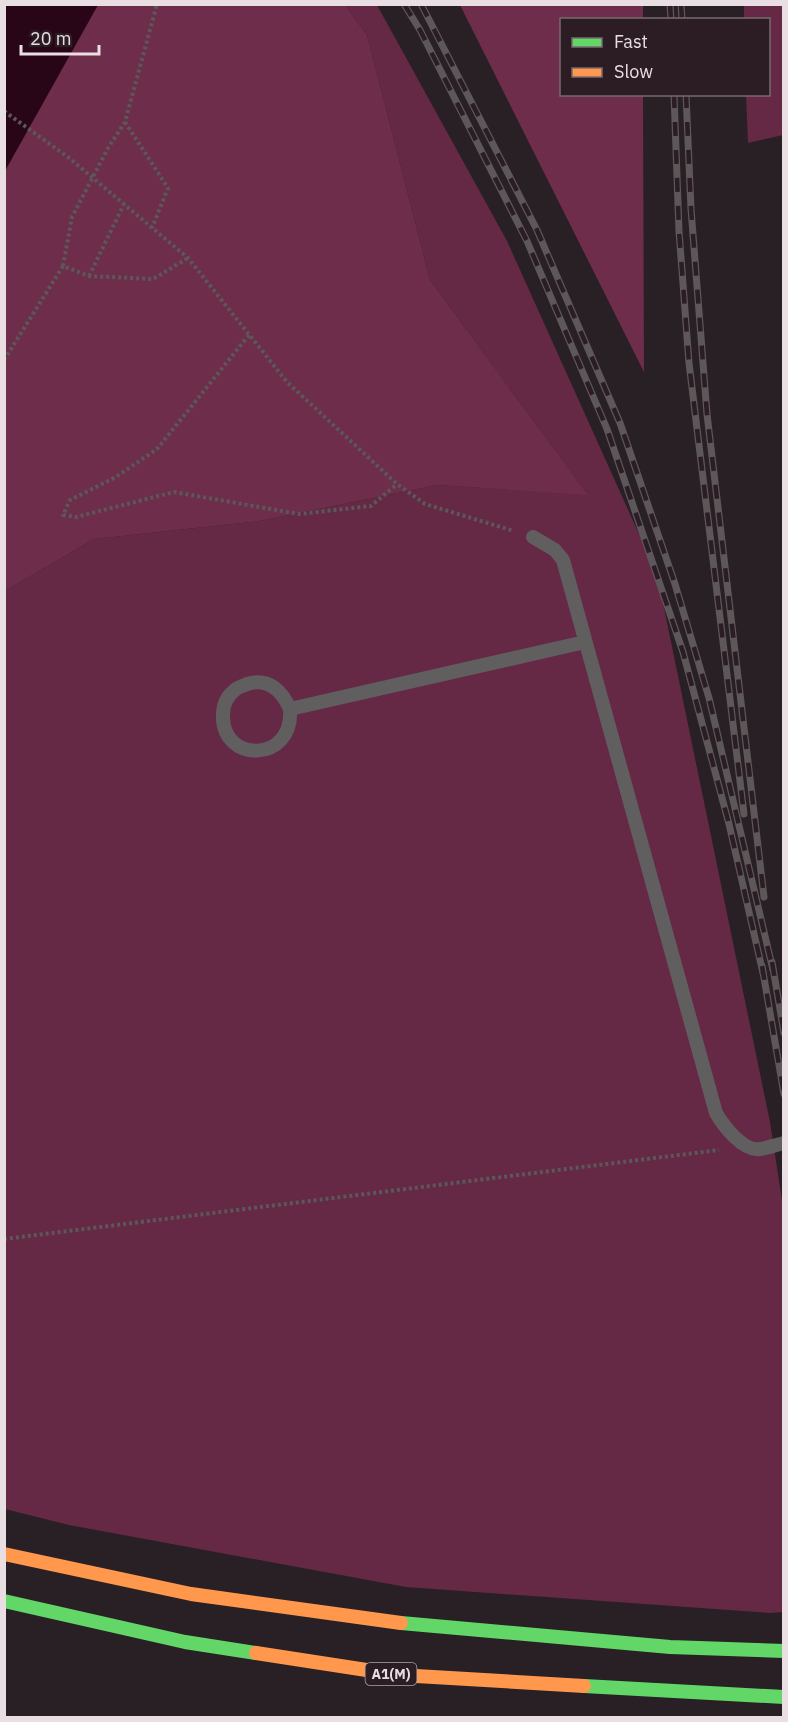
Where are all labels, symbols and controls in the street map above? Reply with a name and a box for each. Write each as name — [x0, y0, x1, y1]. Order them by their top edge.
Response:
scale bar — [21, 18, 99, 56]
legend — [560, 18, 770, 96]
text: 20 m — [30, 27, 72, 50]
text: Fast — [614, 30, 648, 53]
text: Slow — [614, 60, 653, 83]
road number: A1(M) — [366, 1663, 416, 1685]

